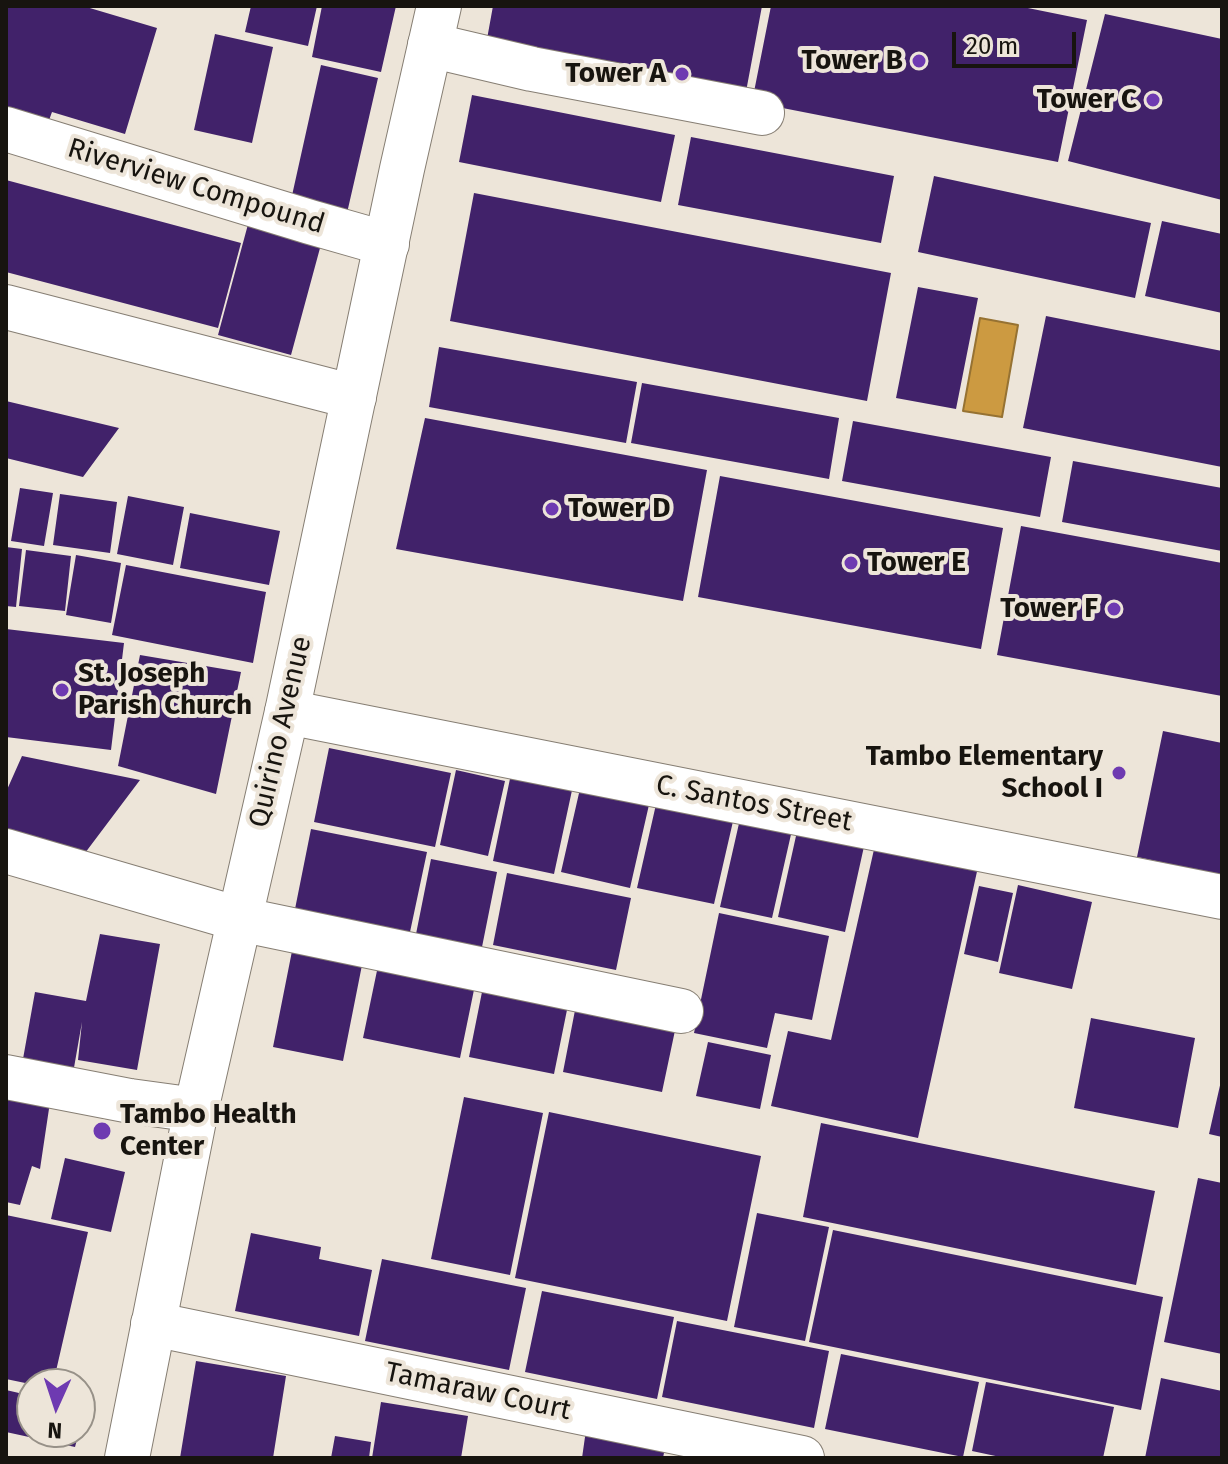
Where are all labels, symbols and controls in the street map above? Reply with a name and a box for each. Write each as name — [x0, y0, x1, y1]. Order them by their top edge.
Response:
scale bar — [956, 16, 1080, 66]
text: 20 m — [966, 32, 1018, 60]
place label: Tower B — [802, 44, 903, 78]
marker: Tower B — [910, 52, 928, 70]
place label: Tower A — [565, 57, 666, 91]
marker: Tower A — [673, 65, 691, 83]
place label: Tower C — [1037, 83, 1137, 117]
marker: Tower C — [1144, 91, 1162, 109]
street label: Riverview Compound — [63, 132, 329, 242]
place label: Tower D — [568, 492, 670, 526]
marker: Tower D — [543, 500, 561, 518]
place label: Tower E — [867, 546, 966, 580]
marker: Tower E — [842, 554, 860, 572]
place label: Tower F — [1000, 592, 1098, 626]
marker: Tower F — [1105, 600, 1123, 618]
street label: Quirino Avenue — [243, 633, 319, 831]
place label: St. Joseph Parish Church — [78, 657, 252, 723]
marker: St. Joseph Parish Church — [53, 681, 71, 699]
place label: Tambo Elementary School I — [866, 740, 1103, 806]
marker: Tambo Elementary School I — [1110, 764, 1128, 782]
street label: C. Santos Street — [653, 769, 855, 839]
place label: Tambo Health Center — [120, 1098, 297, 1164]
marker: Tambo Health Center — [91, 1120, 113, 1142]
street label: Tamaraw Court — [382, 1356, 574, 1428]
north arrow — [16, 1368, 96, 1448]
text: N — [47, 1417, 63, 1444]

